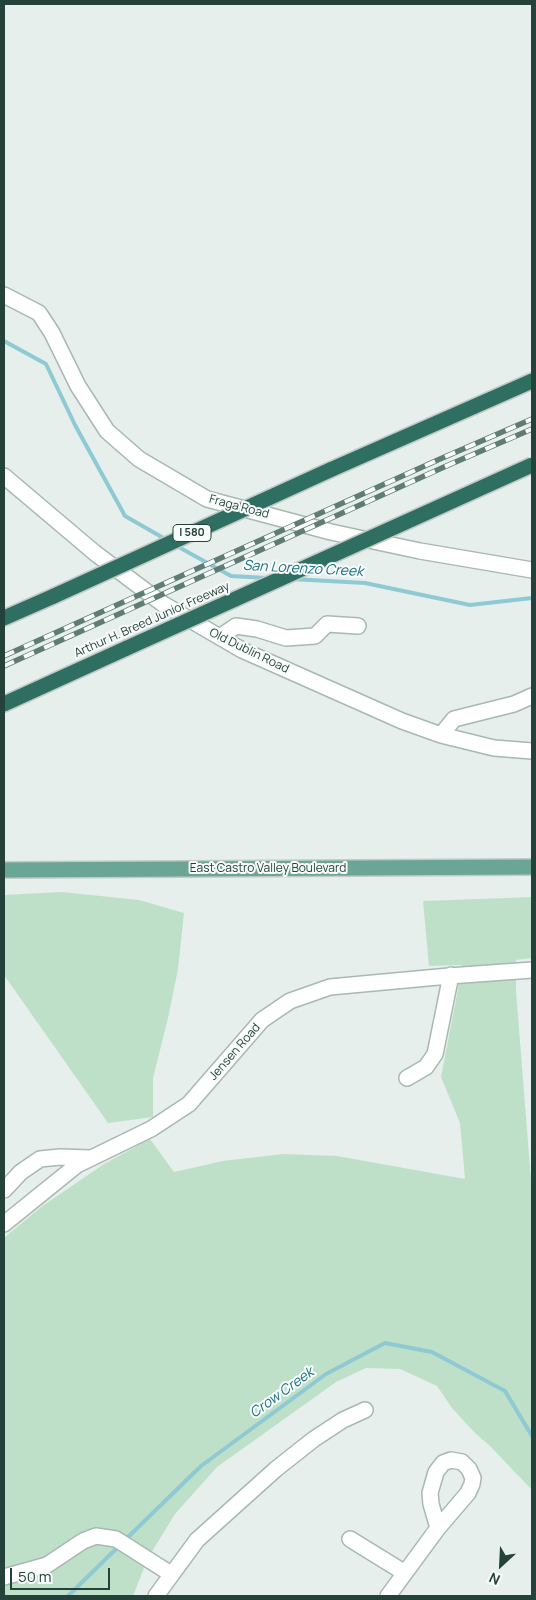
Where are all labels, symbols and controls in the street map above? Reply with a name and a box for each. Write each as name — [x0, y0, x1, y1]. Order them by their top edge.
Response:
street label: Fraga Road — [207, 492, 271, 522]
road number: I 580 — [173, 524, 211, 542]
water label: San Lorenzo Creek — [242, 557, 364, 581]
street label: Arthur H. Breed Junior Freeway — [72, 579, 232, 661]
street label: Old Dublin Road — [207, 625, 291, 677]
street label: East Castro Valley Boulevard — [190, 862, 346, 876]
street label: Jensen Road — [206, 1021, 264, 1083]
water label: Crow Creek — [247, 1364, 317, 1422]
north arrow — [476, 1540, 526, 1590]
scale bar — [12, 1558, 112, 1590]
text: 50 m — [18, 1566, 52, 1587]
text: N — [486, 1568, 503, 1590]

